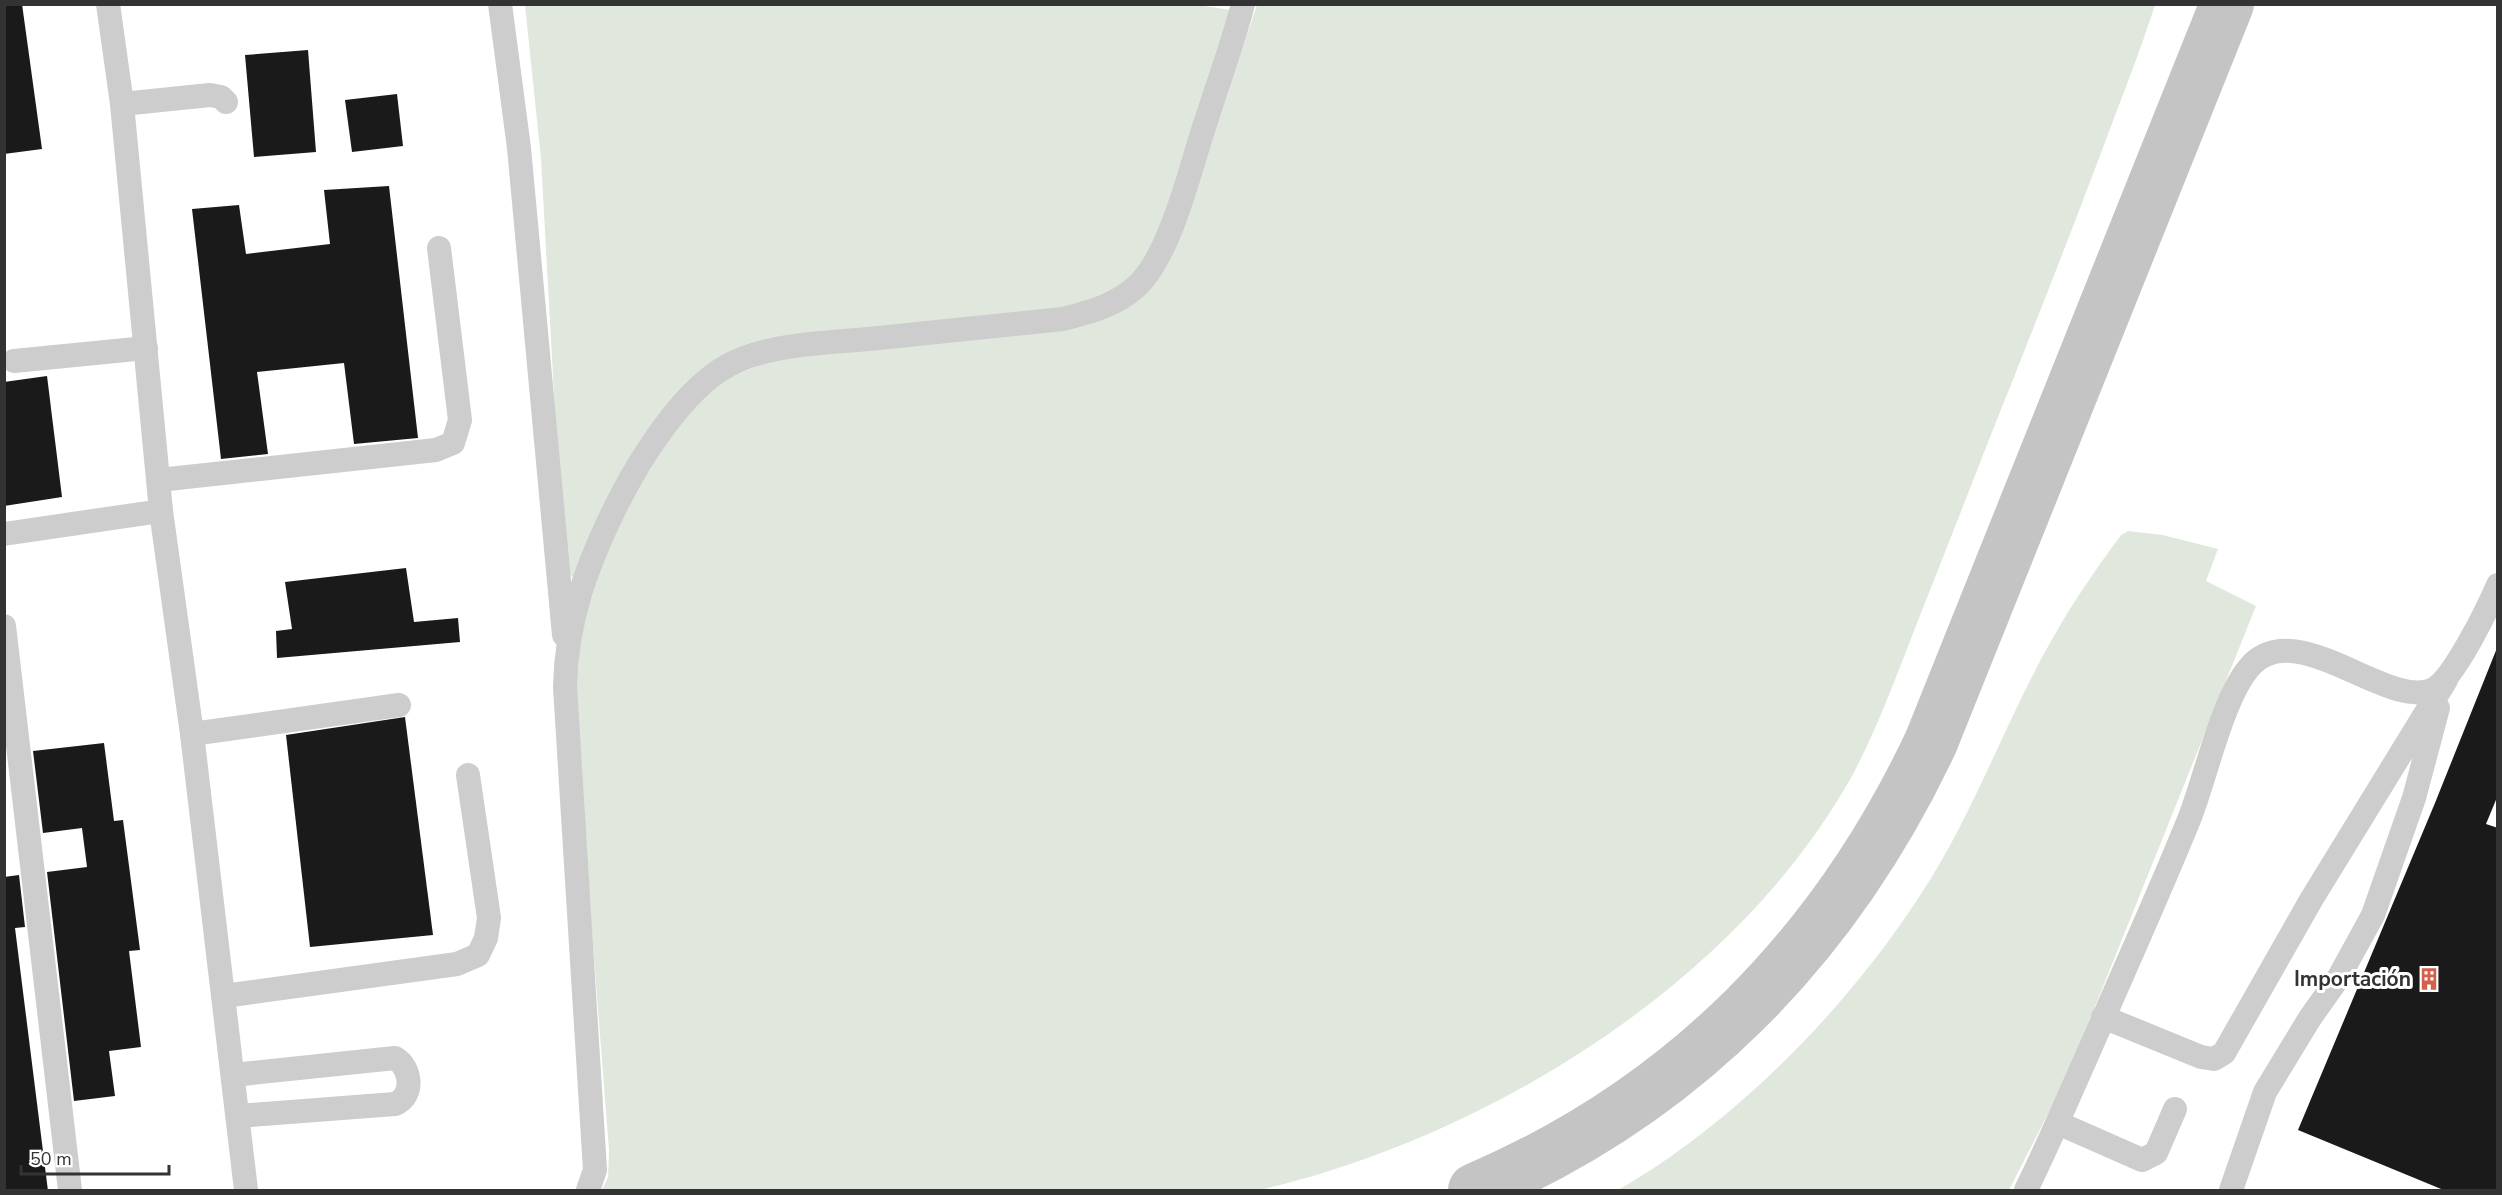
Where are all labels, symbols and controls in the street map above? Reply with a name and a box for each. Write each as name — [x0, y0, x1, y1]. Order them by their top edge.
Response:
place label: Importación — [2294, 965, 2411, 993]
building icon: Importación — [2416, 966, 2442, 992]
scale bar — [21, 1138, 170, 1176]
text: 50 m — [30, 1147, 72, 1171]

